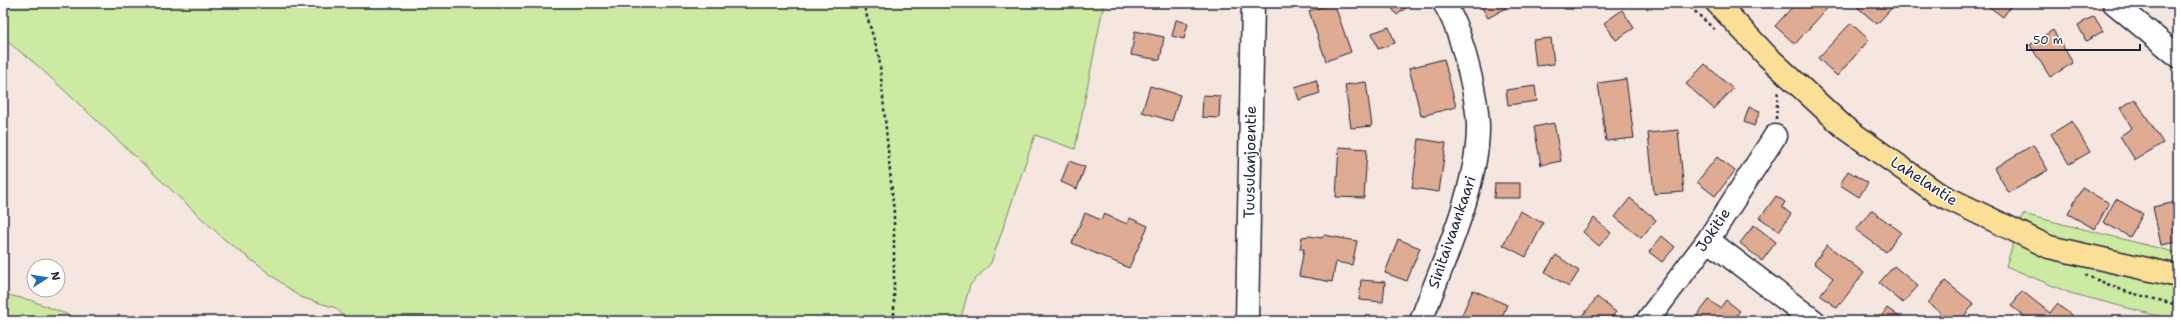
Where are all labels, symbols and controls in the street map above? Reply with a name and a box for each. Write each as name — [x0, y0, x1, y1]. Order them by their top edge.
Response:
scale bar — [2027, 26, 2140, 52]
text: 50 m — [2033, 32, 2063, 48]
street label: Tuusulanjoentie — [1239, 106, 1261, 218]
street label: Lahelantie — [1886, 152, 1962, 210]
street label: Sinitaivaankaari — [1423, 173, 1481, 291]
street label: Jokitie — [1691, 204, 1735, 256]
north arrow — [26, 258, 66, 298]
text: N — [47, 270, 64, 282]

